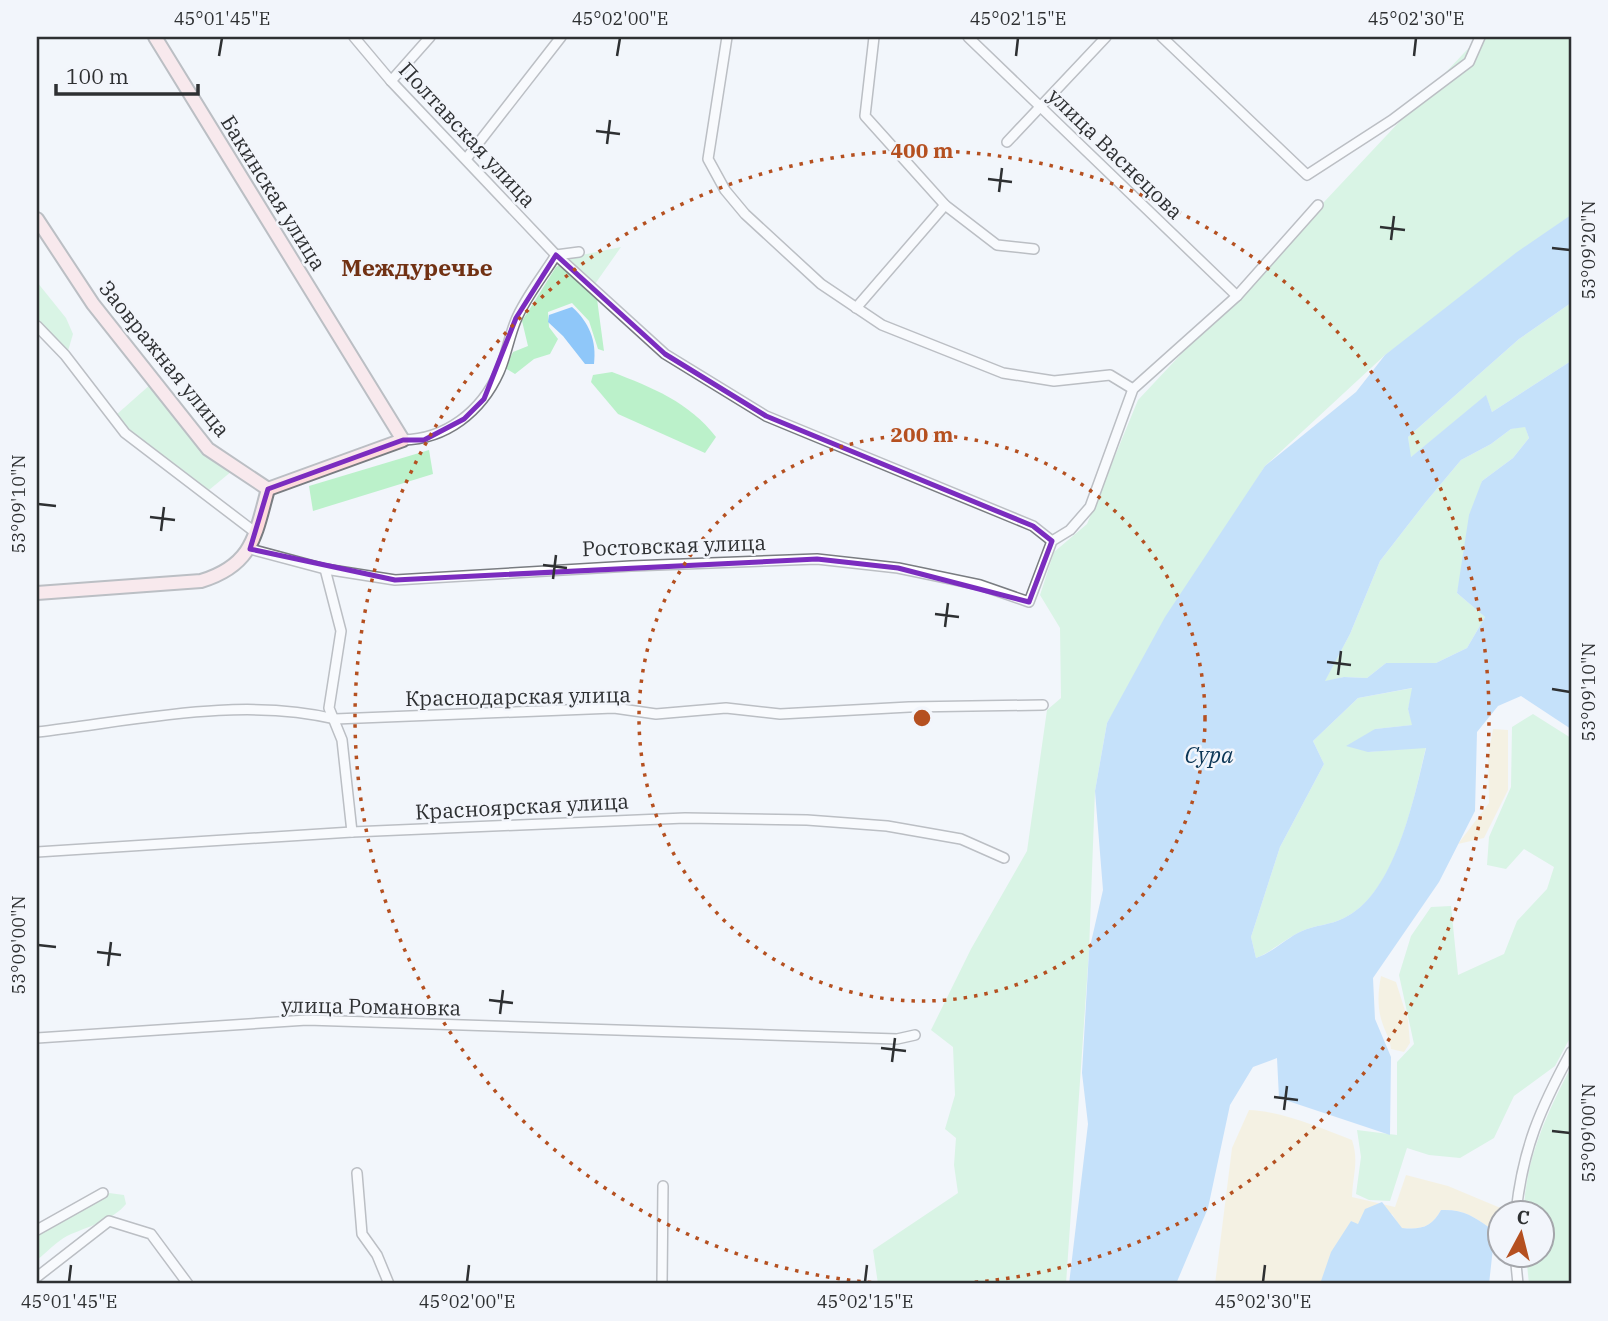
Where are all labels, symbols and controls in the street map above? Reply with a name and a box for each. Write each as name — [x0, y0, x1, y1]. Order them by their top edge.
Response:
text: 45°01'45"E — [174, 7, 270, 30]
text: 45°02'00"E — [572, 7, 668, 30]
text: 45°02'15"E — [970, 7, 1066, 30]
text: 45°02'30"E — [1368, 7, 1464, 30]
scale bar — [56, 52, 198, 96]
street label: Полтавская улица — [393, 56, 542, 213]
text: 100 m — [66, 62, 129, 90]
street label: улица Васнецова — [1042, 82, 1189, 225]
street label: Бакинская улица — [215, 110, 333, 275]
text: 400 m — [890, 136, 954, 164]
text: 53°09'20"N — [1577, 201, 1600, 300]
district label: Междуречье — [341, 252, 493, 282]
street label: Заовражная улица — [93, 274, 237, 442]
text: 200 m — [890, 420, 954, 448]
text: 53°09'10"N — [7, 455, 30, 554]
street label: Ростовская улица — [582, 528, 766, 562]
text: 53°09'10"N — [1577, 643, 1600, 742]
street label: Краснодарская улица — [405, 680, 631, 712]
centre of rings — [910, 706, 934, 730]
water label: Сура — [1184, 739, 1234, 769]
street label: Красноярская улица — [414, 786, 630, 826]
text: 53°09'00"N — [7, 896, 30, 995]
street label: улица Романовка — [281, 990, 461, 1022]
text: 53°09'00"N — [1577, 1084, 1600, 1183]
north arrow — [1486, 1198, 1556, 1268]
text: С — [1515, 1204, 1531, 1230]
text: 45°01'45"E — [21, 1290, 117, 1313]
text: 45°02'00"E — [419, 1290, 515, 1313]
text: 45°02'15"E — [817, 1290, 913, 1313]
text: 45°02'30"E — [1215, 1290, 1311, 1313]

